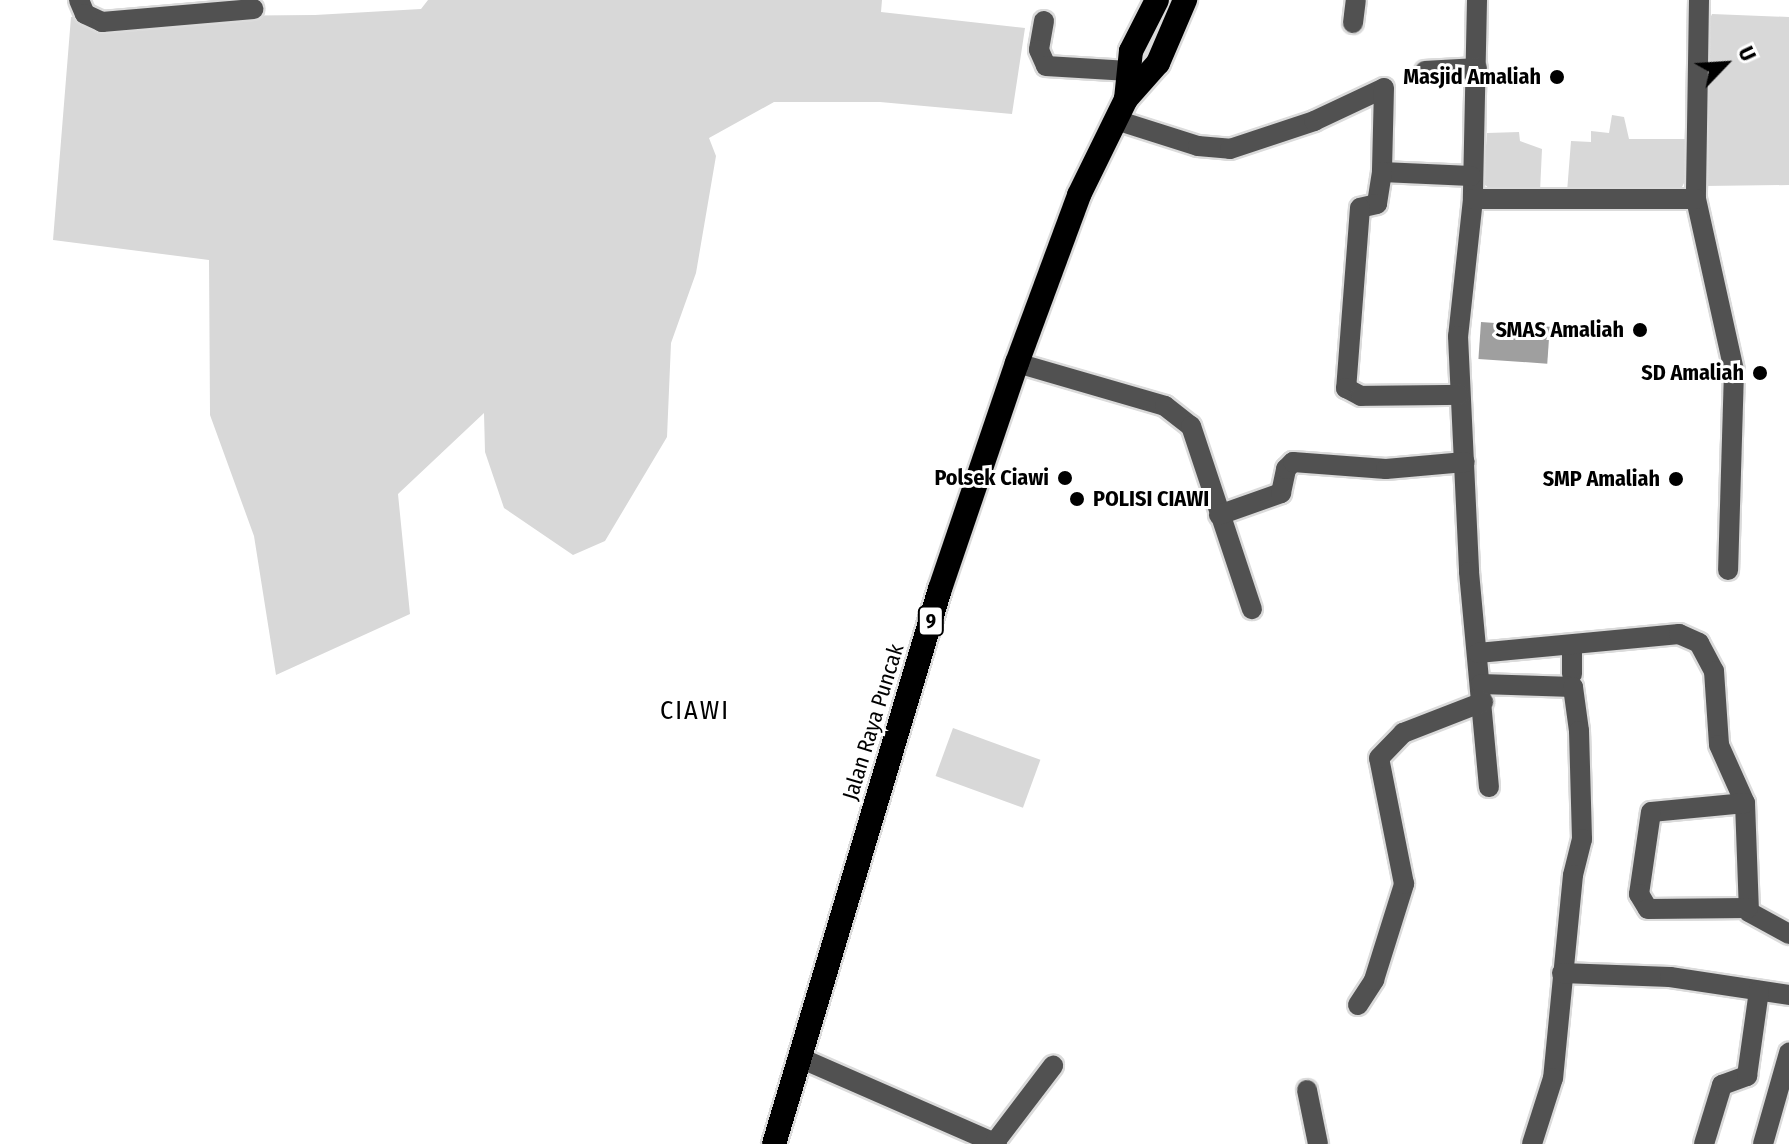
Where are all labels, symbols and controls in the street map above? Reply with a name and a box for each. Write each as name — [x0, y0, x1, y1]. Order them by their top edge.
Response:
north arrow — [1685, 24, 1765, 104]
text: U — [1732, 42, 1762, 65]
place label: Masjid Amaliah — [1403, 64, 1541, 90]
marker: Masjid Amaliah — [1548, 68, 1566, 86]
place label: SMAS Amaliah — [1495, 317, 1624, 343]
marker: SMAS Amaliah — [1631, 321, 1649, 339]
place label: SD Amaliah — [1641, 360, 1744, 386]
marker: SD Amaliah — [1751, 364, 1769, 382]
place label: Polsek Ciawi — [935, 465, 1049, 491]
place label: SMP Amaliah — [1543, 466, 1660, 492]
marker: Polsek Ciawi — [1056, 469, 1074, 487]
marker: SMP Amaliah — [1667, 470, 1685, 488]
place label: POLISI CIAWI — [1093, 486, 1209, 512]
marker: POLISI CIAWI — [1068, 490, 1086, 508]
road number: 9 — [917, 605, 945, 637]
street label: Jalan Raya Puncak — [837, 641, 909, 803]
district label: CIAWI — [660, 695, 730, 727]

